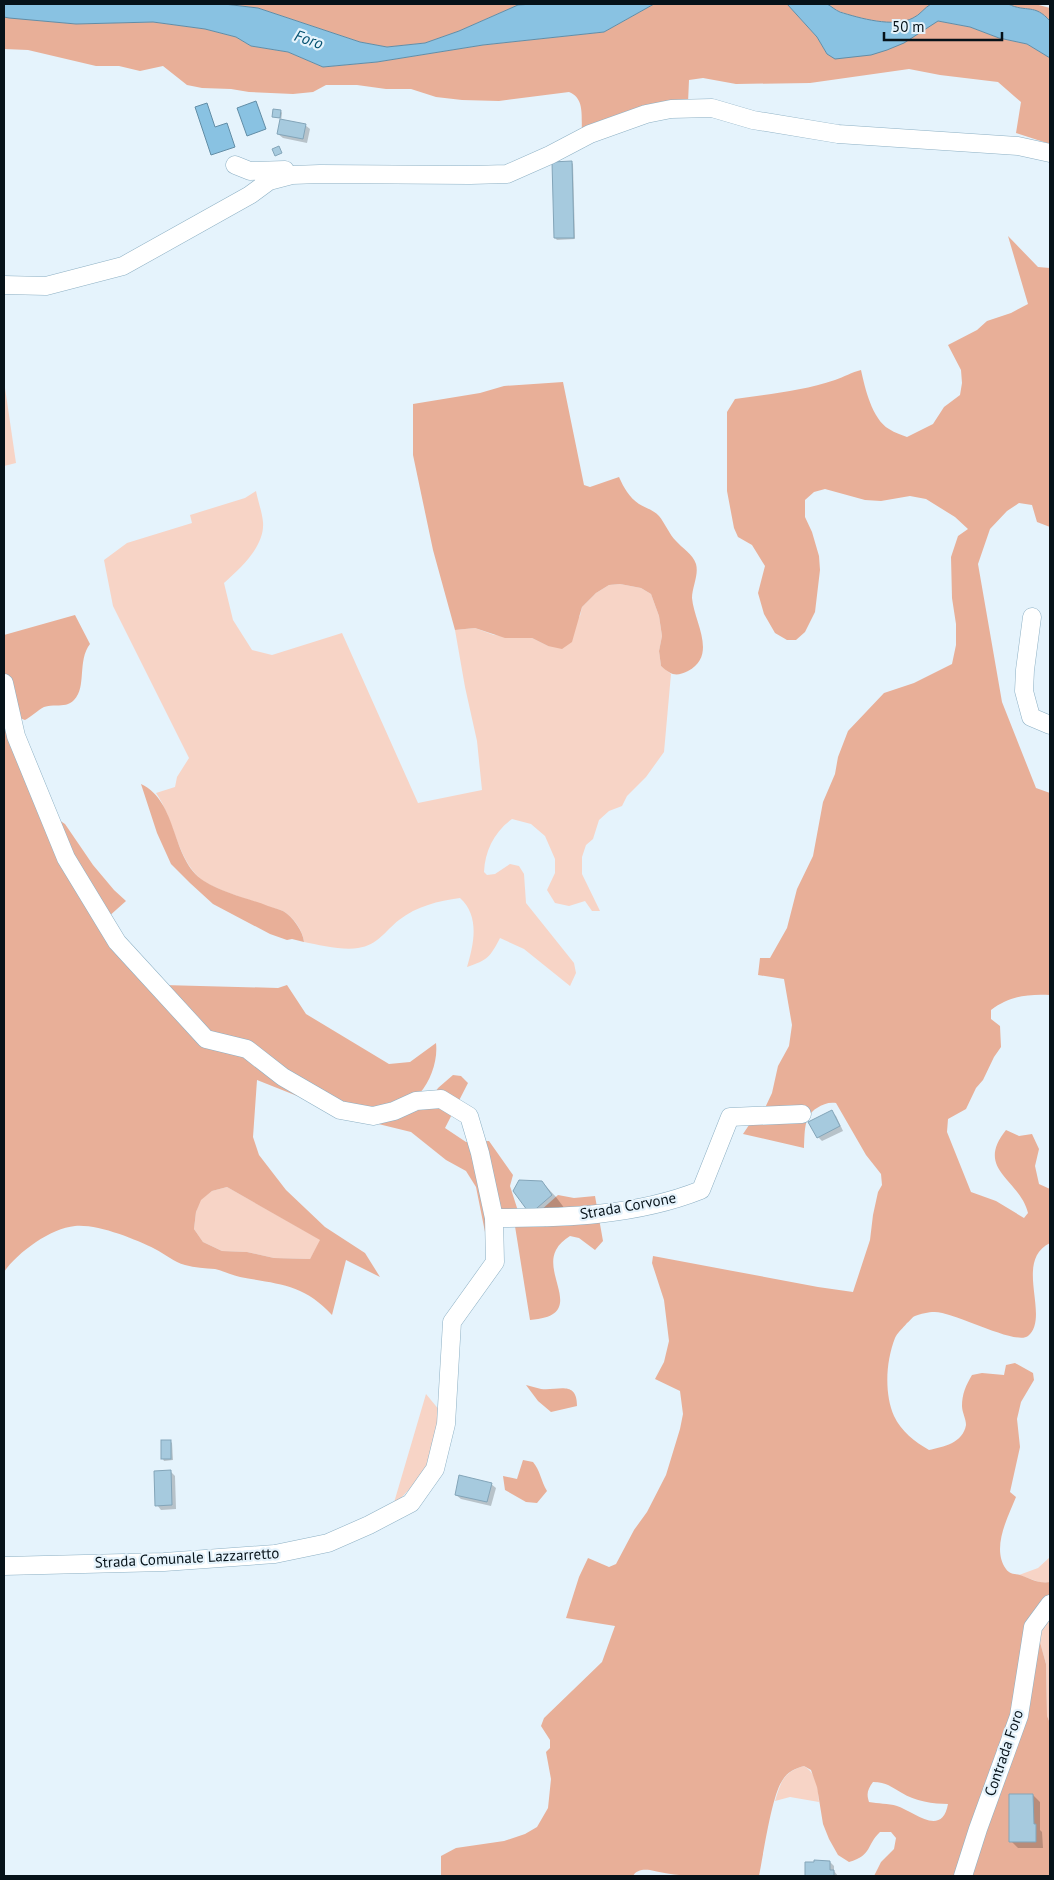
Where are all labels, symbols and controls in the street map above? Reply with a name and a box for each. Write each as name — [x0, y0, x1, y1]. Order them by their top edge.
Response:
scale bar — [884, 10, 1002, 42]
text: 50 m — [892, 17, 925, 36]
water label: Foro — [292, 25, 326, 53]
street label: Strada Corvone — [578, 1188, 677, 1223]
street label: Strada Comunale Lazzarretto — [94, 1543, 280, 1572]
street label: Contrada Foro — [980, 1707, 1027, 1799]

